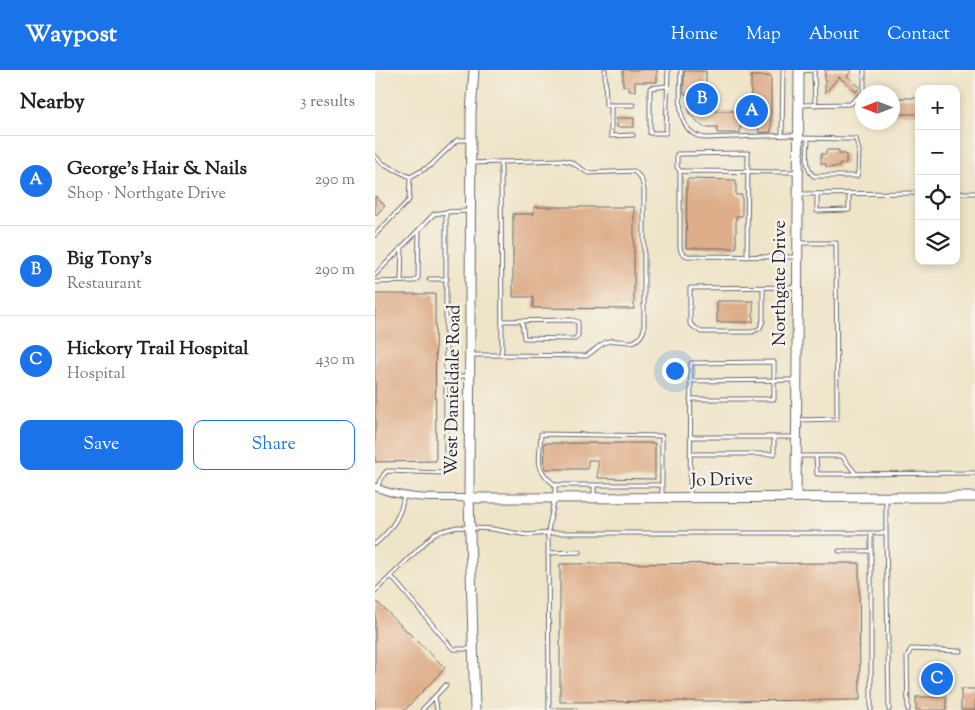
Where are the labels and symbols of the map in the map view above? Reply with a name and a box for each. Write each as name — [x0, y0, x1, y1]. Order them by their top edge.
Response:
pin: B — [686, 80, 718, 118]
north arrow — [855, 85, 900, 130]
pin: A — [736, 92, 768, 130]
street label: Northgate Drive — [768, 220, 794, 346]
street label: West Danieldale Road — [440, 304, 468, 476]
your location — [662, 358, 688, 384]
street label: Jo Drive — [690, 467, 753, 495]
pin: C — [921, 660, 953, 698]

